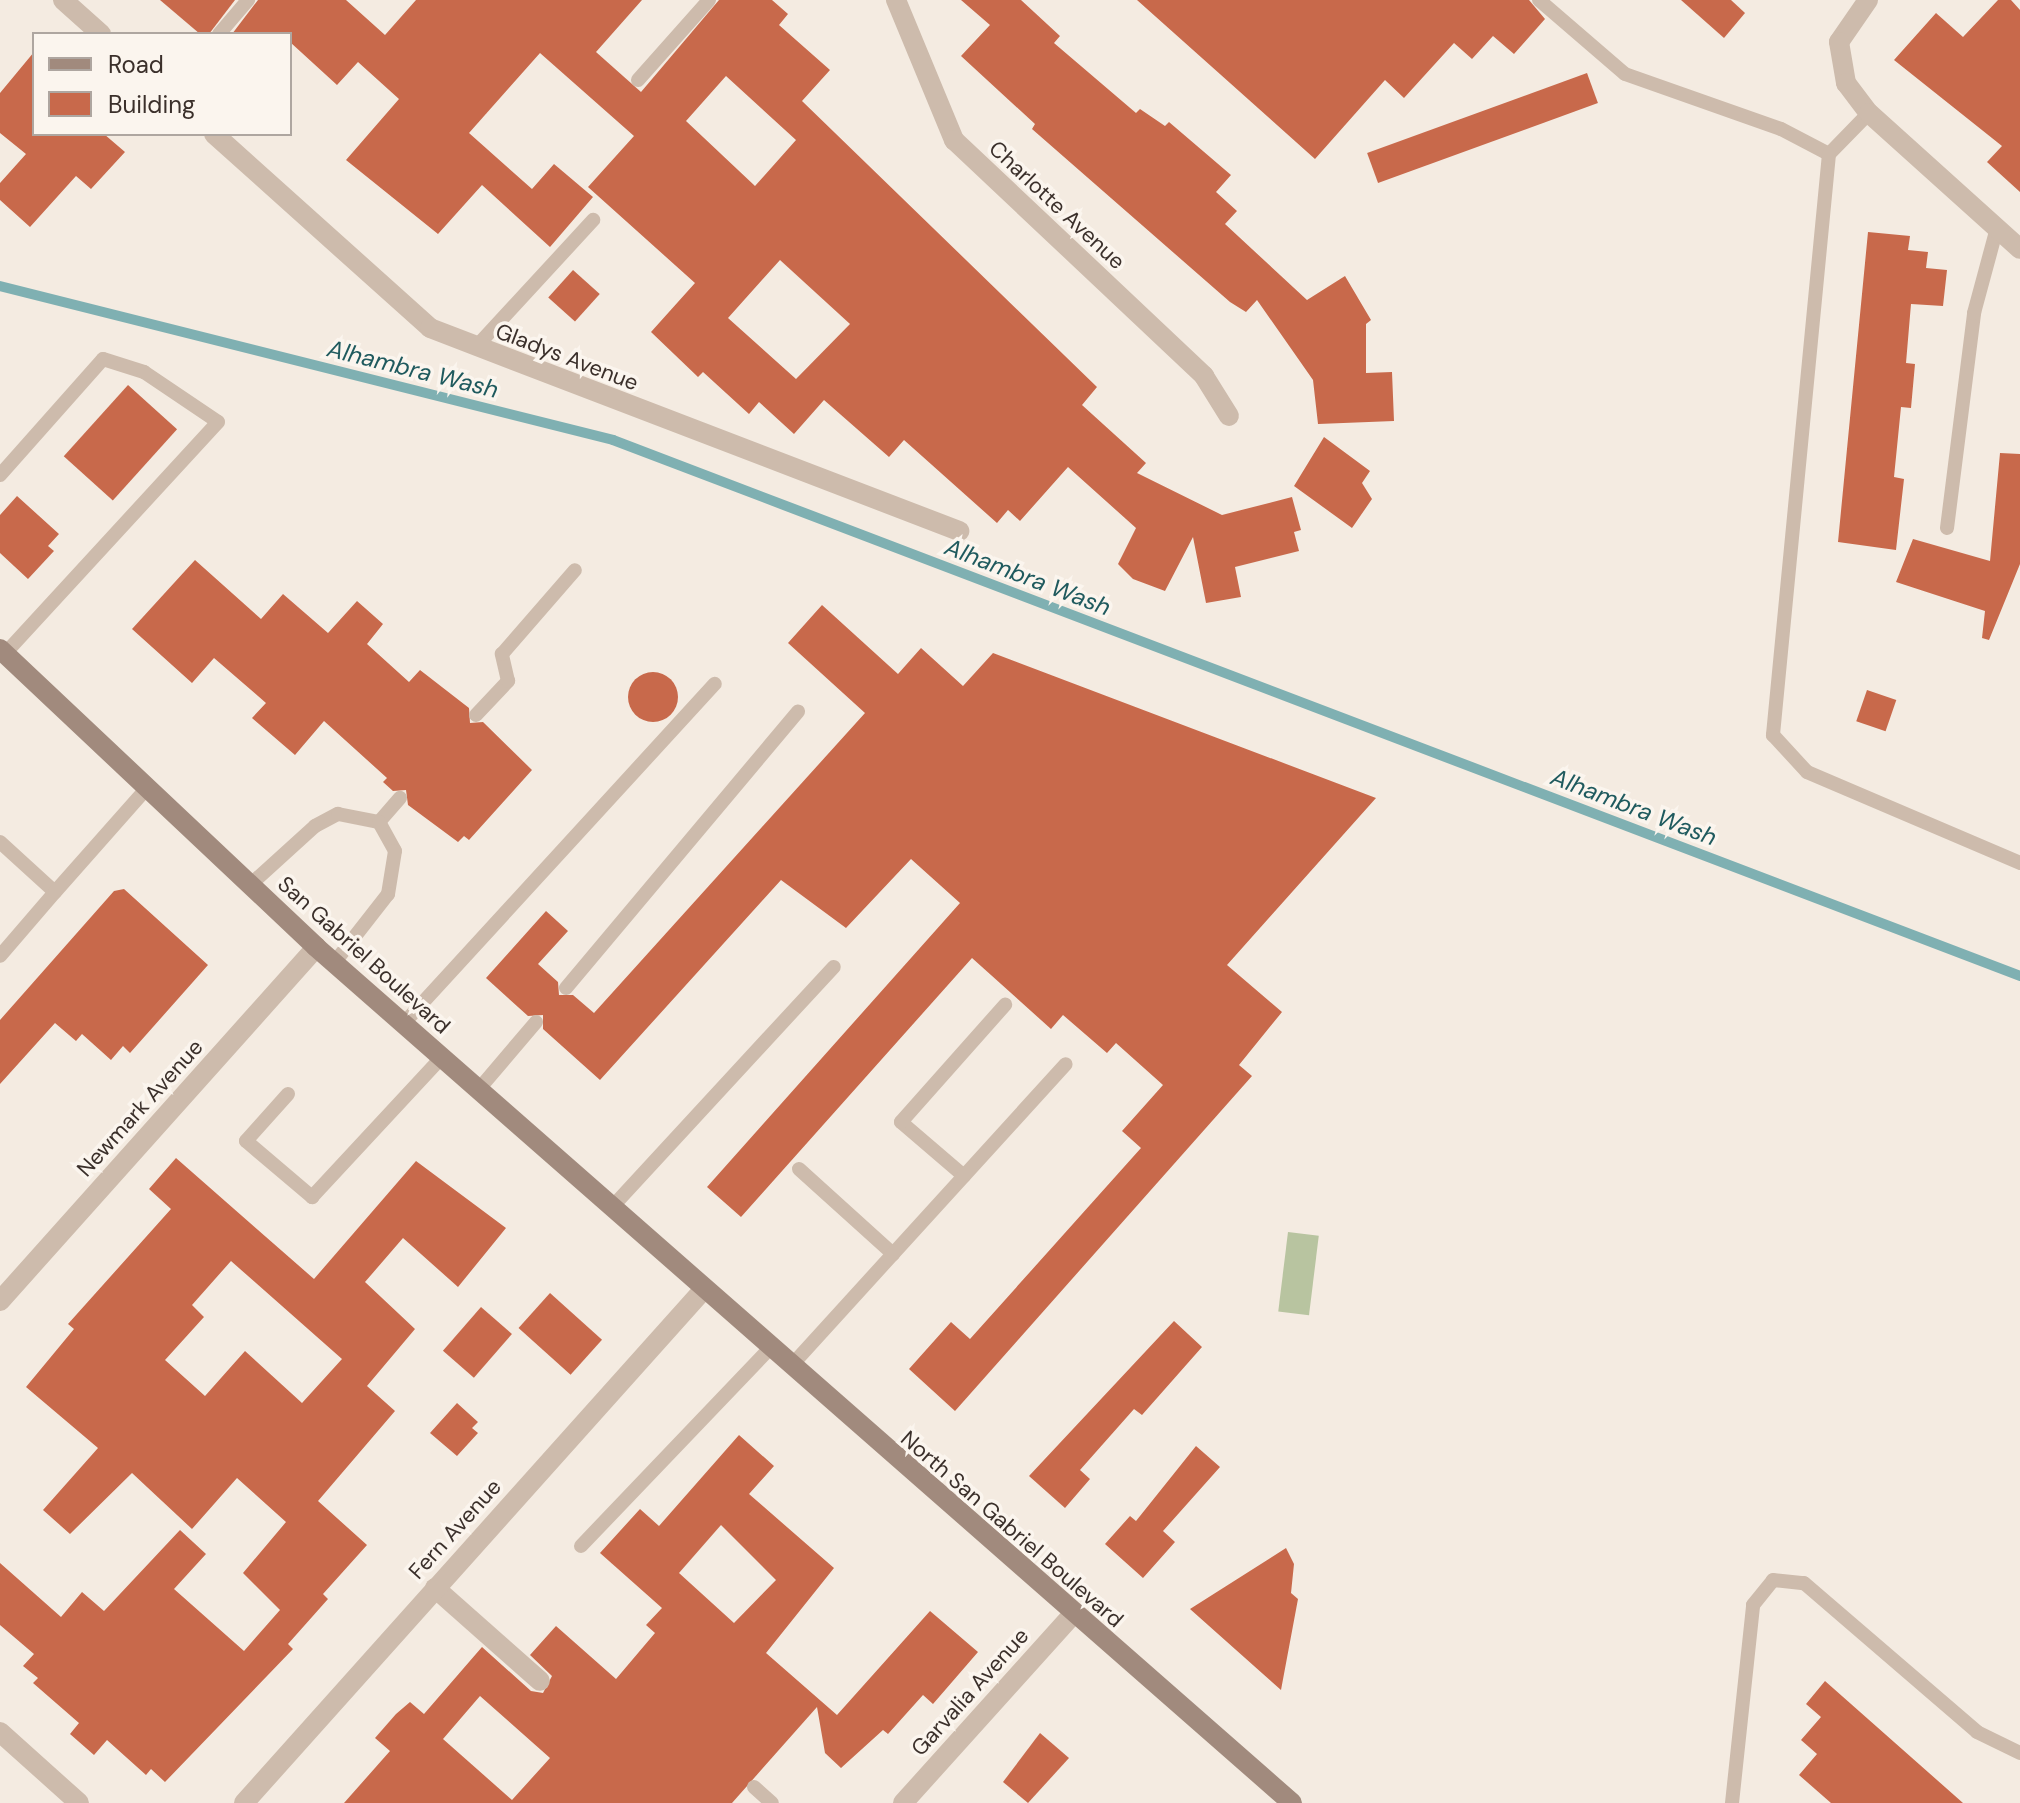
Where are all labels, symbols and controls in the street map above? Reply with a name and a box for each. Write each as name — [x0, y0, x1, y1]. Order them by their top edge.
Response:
legend — [32, 32, 292, 136]
text: Road — [108, 49, 164, 80]
text: Building — [108, 89, 195, 120]
street label: Charlotte Avenue — [984, 135, 1130, 275]
street label: Gladys Avenue — [492, 318, 642, 396]
water label: Alhambra Wash — [325, 334, 501, 404]
water label: Alhambra Wash — [941, 532, 1115, 622]
water label: Alhambra Wash — [1547, 762, 1721, 852]
street label: San Gabriel Boulevard — [272, 871, 456, 1039]
street label: Newmark Avenue — [71, 1034, 209, 1182]
street label: North San Gabriel Boulevard — [895, 1425, 1129, 1633]
street label: Fern Avenue — [403, 1474, 507, 1584]
street label: Garvalia Avenue — [906, 1623, 1034, 1761]

